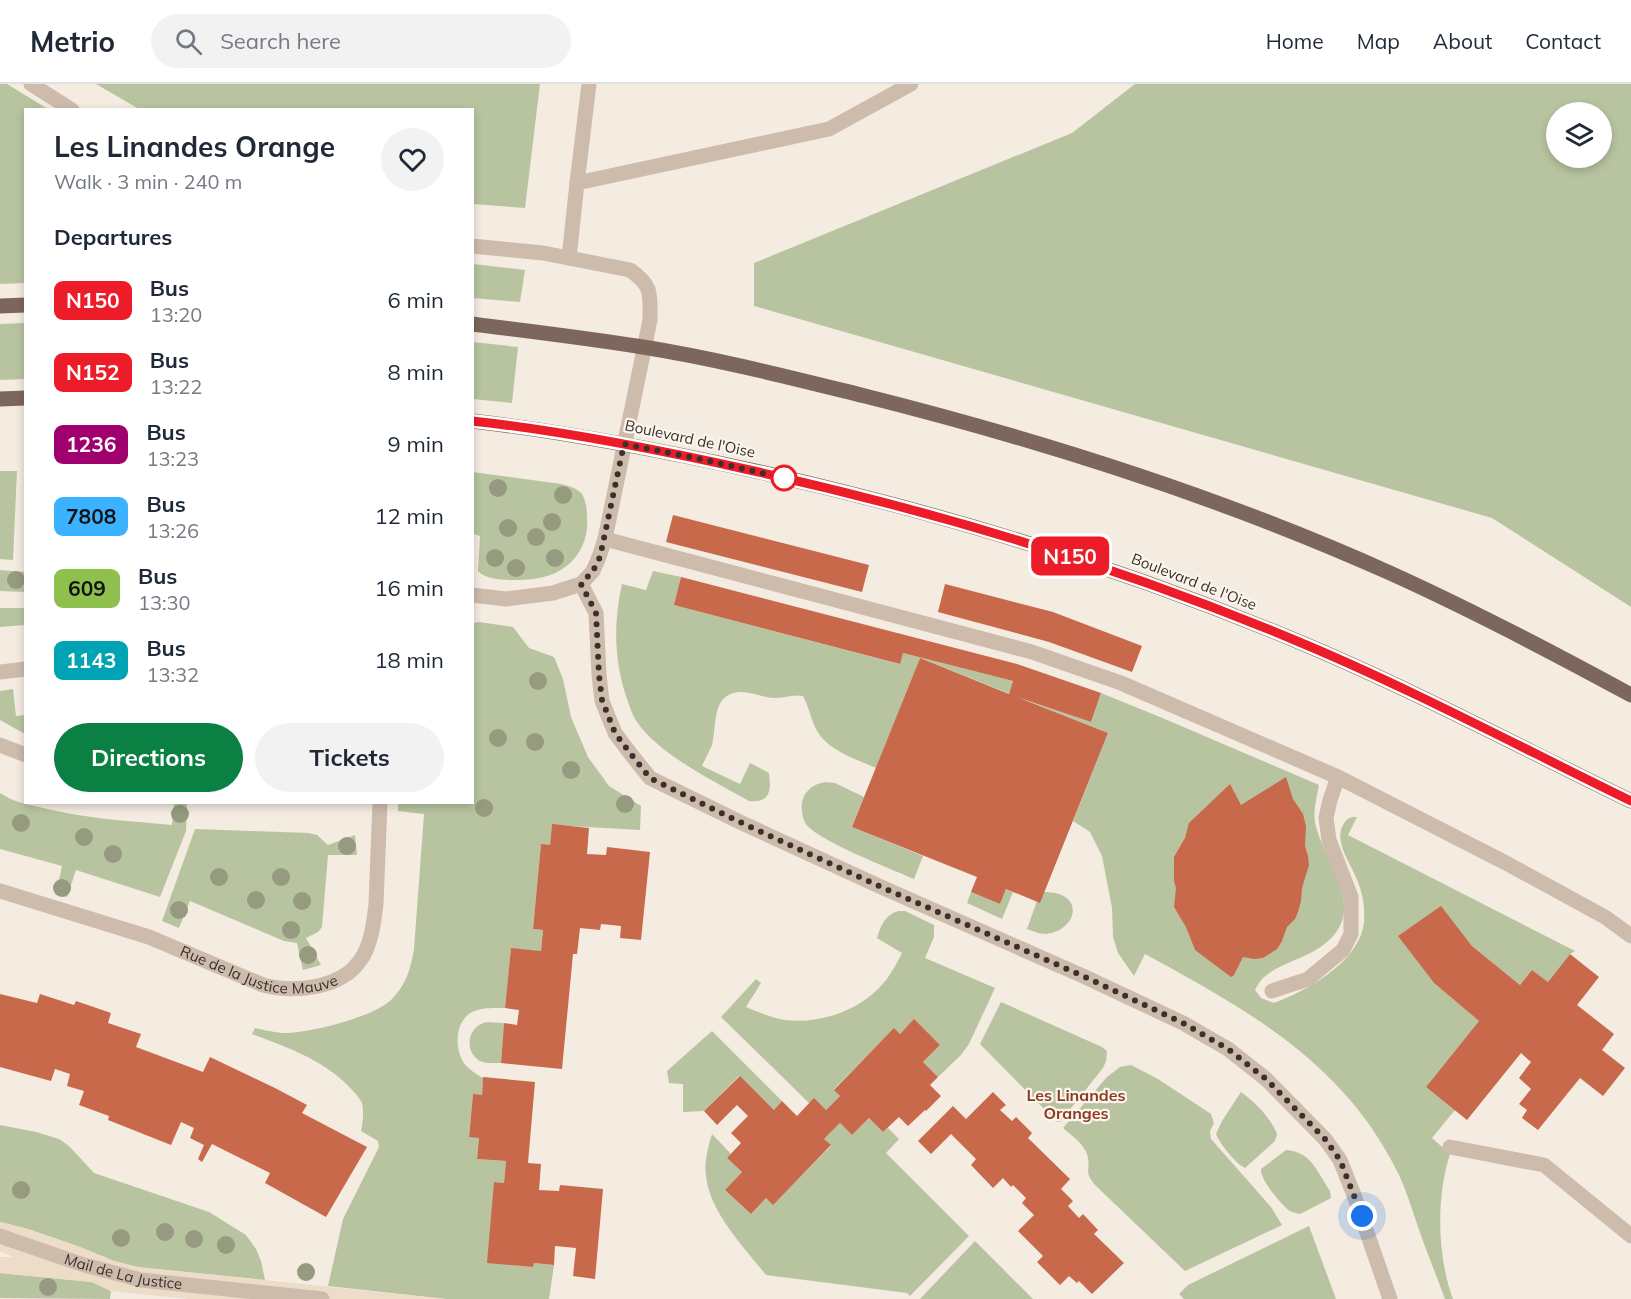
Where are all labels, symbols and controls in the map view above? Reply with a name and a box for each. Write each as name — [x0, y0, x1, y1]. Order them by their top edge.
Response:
search box — [151, 14, 571, 68]
text: Metrio — [30, 24, 115, 59]
icon: search — [172, 25, 205, 58]
text: Search here — [220, 27, 341, 55]
text: Home — [1266, 28, 1324, 54]
text: Map — [1357, 28, 1400, 54]
text: About — [1433, 28, 1492, 54]
text: Contact — [1525, 28, 1601, 54]
map controls — [1546, 102, 1612, 168]
button: layers — [1546, 102, 1612, 168]
button: heart — [381, 128, 444, 191]
text: Les Linandes Orange — [54, 129, 335, 164]
text: Walk · 3 min · 240 m — [54, 169, 242, 194]
text: Departures — [54, 223, 172, 251]
text: Bus — [150, 274, 189, 302]
text: 6 min — [388, 286, 444, 314]
text: N150 — [66, 287, 120, 313]
text: 13:20 — [150, 302, 202, 327]
text: Bus — [150, 346, 189, 374]
text: 8 min — [388, 358, 444, 386]
text: N152 — [66, 359, 120, 385]
text: 13:22 — [150, 374, 202, 399]
street label: Boulevard de l'Oise — [623, 415, 757, 462]
text: Bus — [146, 418, 186, 446]
text: 9 min — [388, 430, 444, 458]
text: 1236 — [66, 431, 116, 457]
text: 13:23 — [146, 446, 199, 471]
unlabelled marker — [771, 465, 797, 491]
text: Bus — [146, 490, 186, 518]
text: 12 min — [374, 502, 444, 530]
text: 7808 — [66, 503, 116, 529]
text: 13:26 — [146, 518, 199, 543]
line badge: N150 — [1028, 536, 1112, 576]
text: N150 — [1043, 543, 1097, 569]
street label: Boulevard de l'Oise — [1129, 549, 1260, 614]
text: Bus — [138, 562, 177, 590]
text: 16 min — [374, 574, 444, 602]
text: 609 — [68, 575, 106, 601]
text: 13:30 — [138, 590, 191, 615]
text: Bus — [146, 634, 186, 662]
text: 18 min — [374, 646, 444, 674]
text: 1143 — [66, 647, 116, 673]
text: 13:32 — [146, 662, 199, 687]
button: Directions — [54, 723, 243, 792]
button: Tickets — [255, 723, 444, 792]
street label: Rue de la Justice Mauve — [178, 941, 341, 998]
district label: Les Linandes Oranges — [1026, 1085, 1126, 1123]
your location — [1347, 1201, 1377, 1231]
street label: Mail de La Justice — [62, 1249, 183, 1293]

